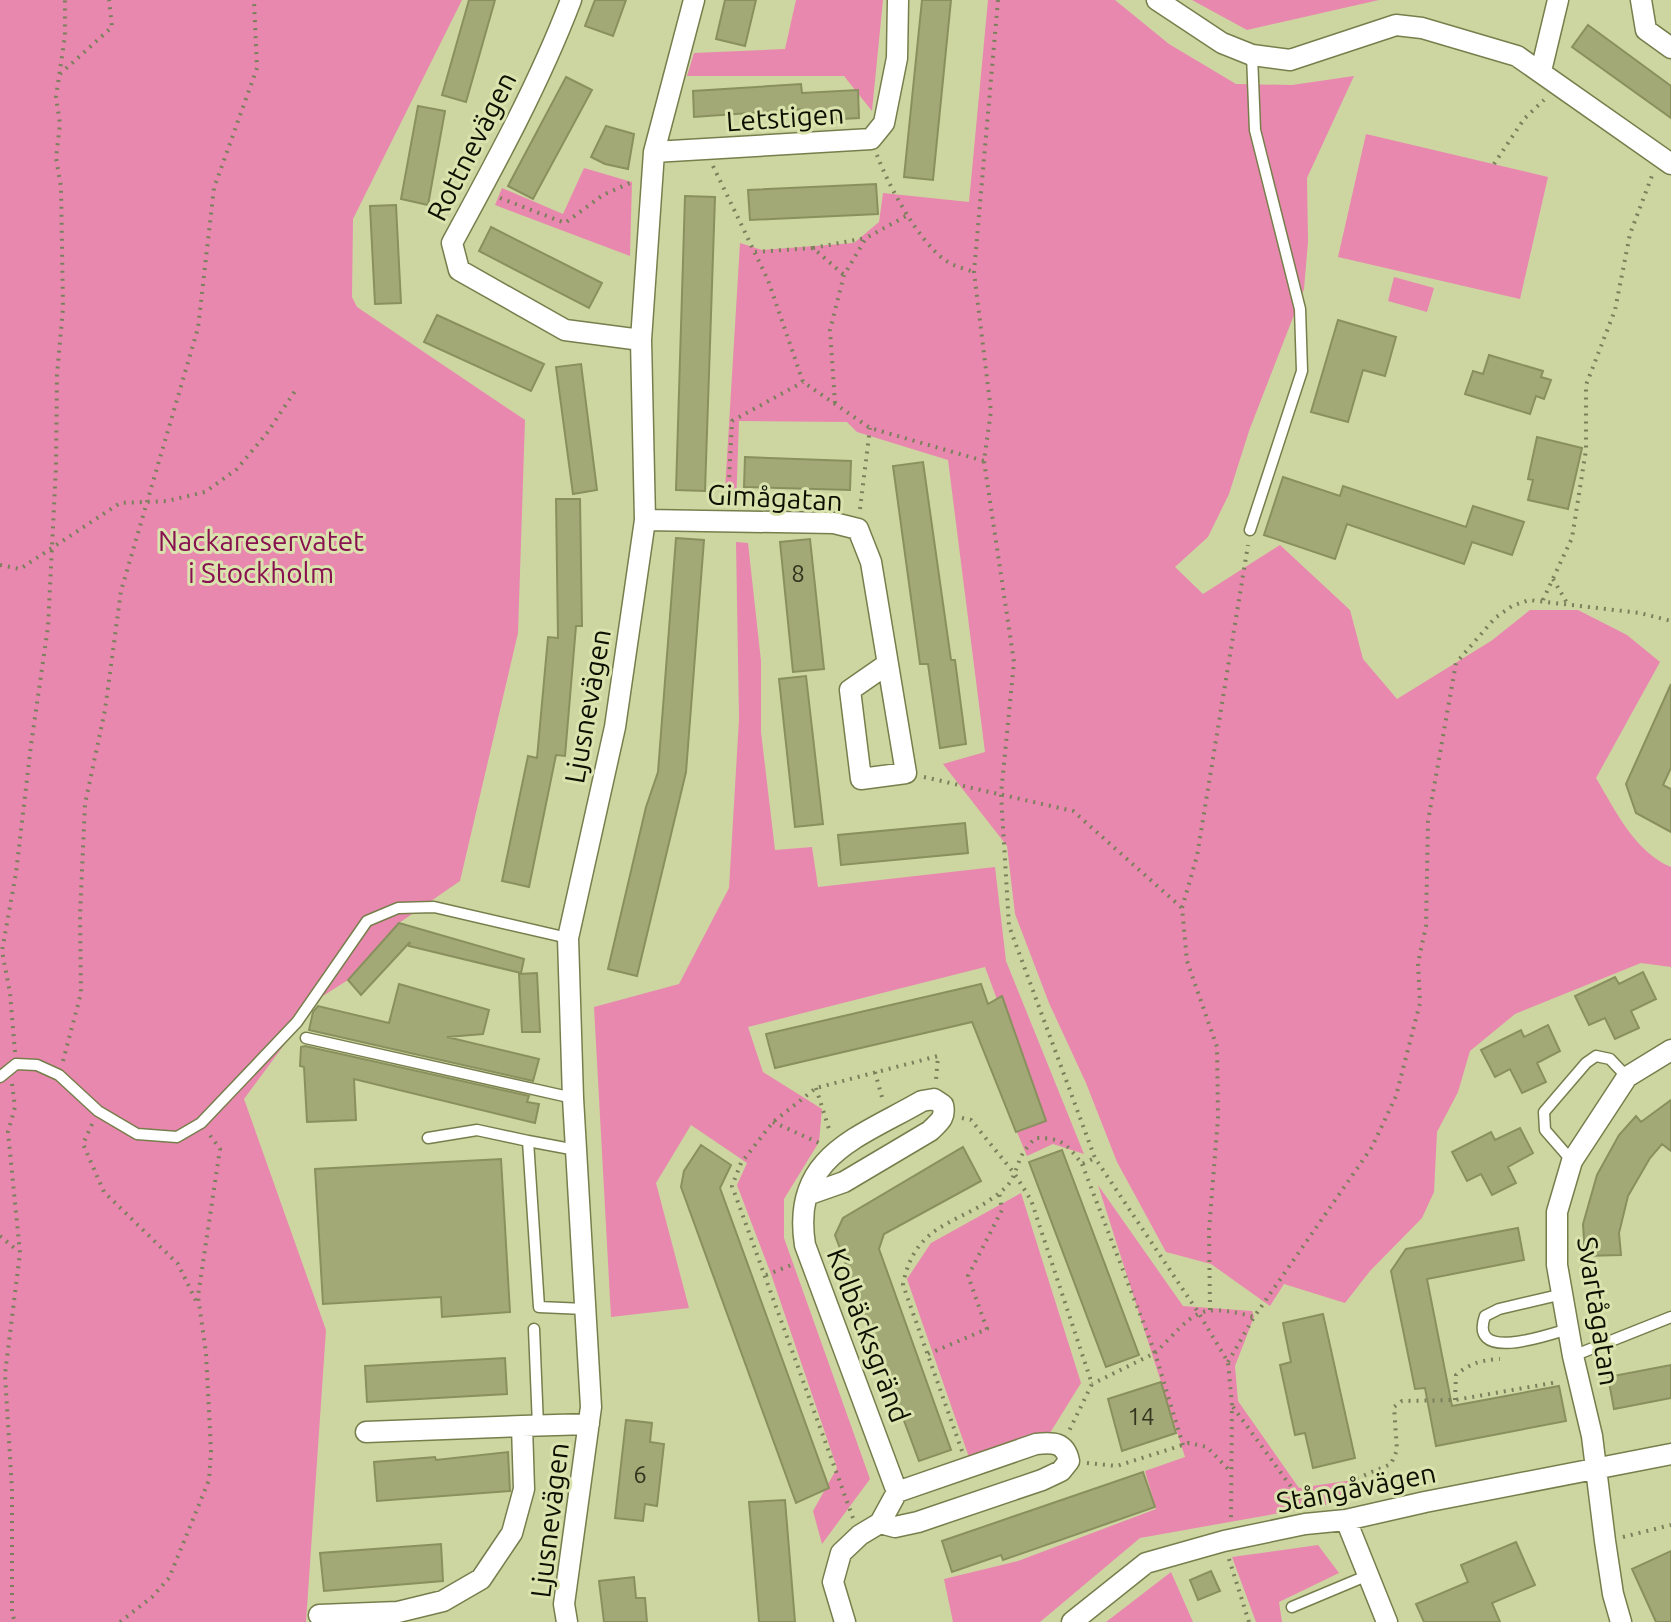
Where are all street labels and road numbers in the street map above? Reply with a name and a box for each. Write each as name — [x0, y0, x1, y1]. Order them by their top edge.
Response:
street label: Rottnevägen — [420, 66, 522, 226]
street label: Letstigen — [725, 97, 845, 137]
street label: Gimågatan — [706, 478, 844, 516]
street label: Ljusnevägen — [558, 626, 616, 786]
street label: Svartågatan — [1572, 1234, 1626, 1388]
street label: Kolbäcksgränd — [822, 1244, 916, 1426]
street label: Ljusnevägen — [524, 1441, 574, 1599]
street label: Stångåvägen — [1274, 1456, 1438, 1518]

